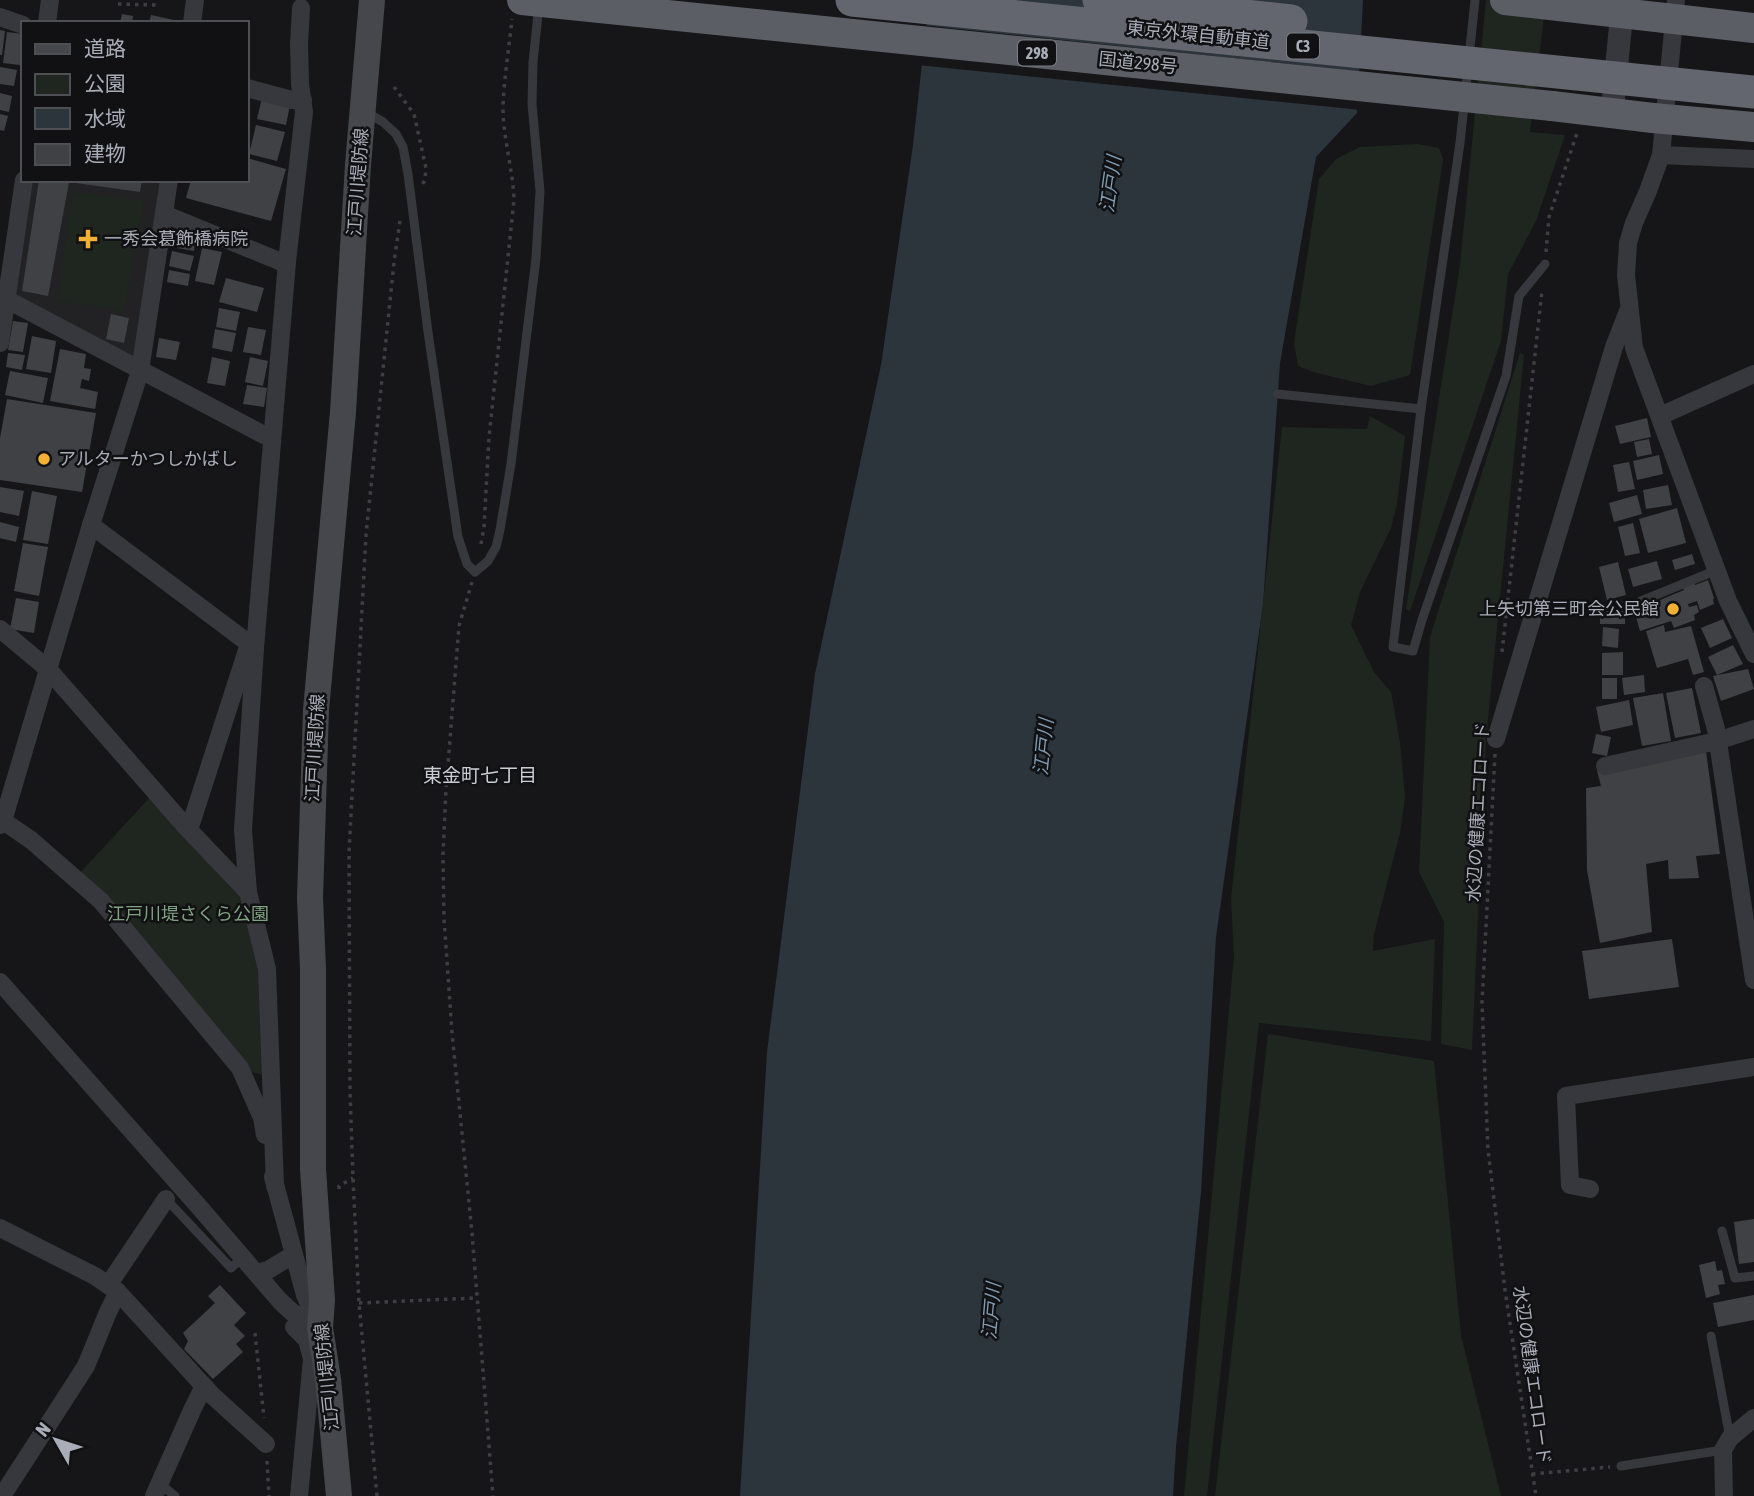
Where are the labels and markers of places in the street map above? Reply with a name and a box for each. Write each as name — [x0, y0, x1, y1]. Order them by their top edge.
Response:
place label: 一秀会葛飾橋病院 — [104, 228, 248, 249]
marker: 一秀会葛飾橋病院 — [78, 229, 98, 249]
place label: アルターかつしかばし — [58, 448, 238, 469]
marker: アルターかつしかばし — [36, 451, 52, 467]
place label: 上矢切第三町会公民館 — [1479, 598, 1659, 619]
marker: 上矢切第三町会公民館 — [1665, 601, 1681, 617]

